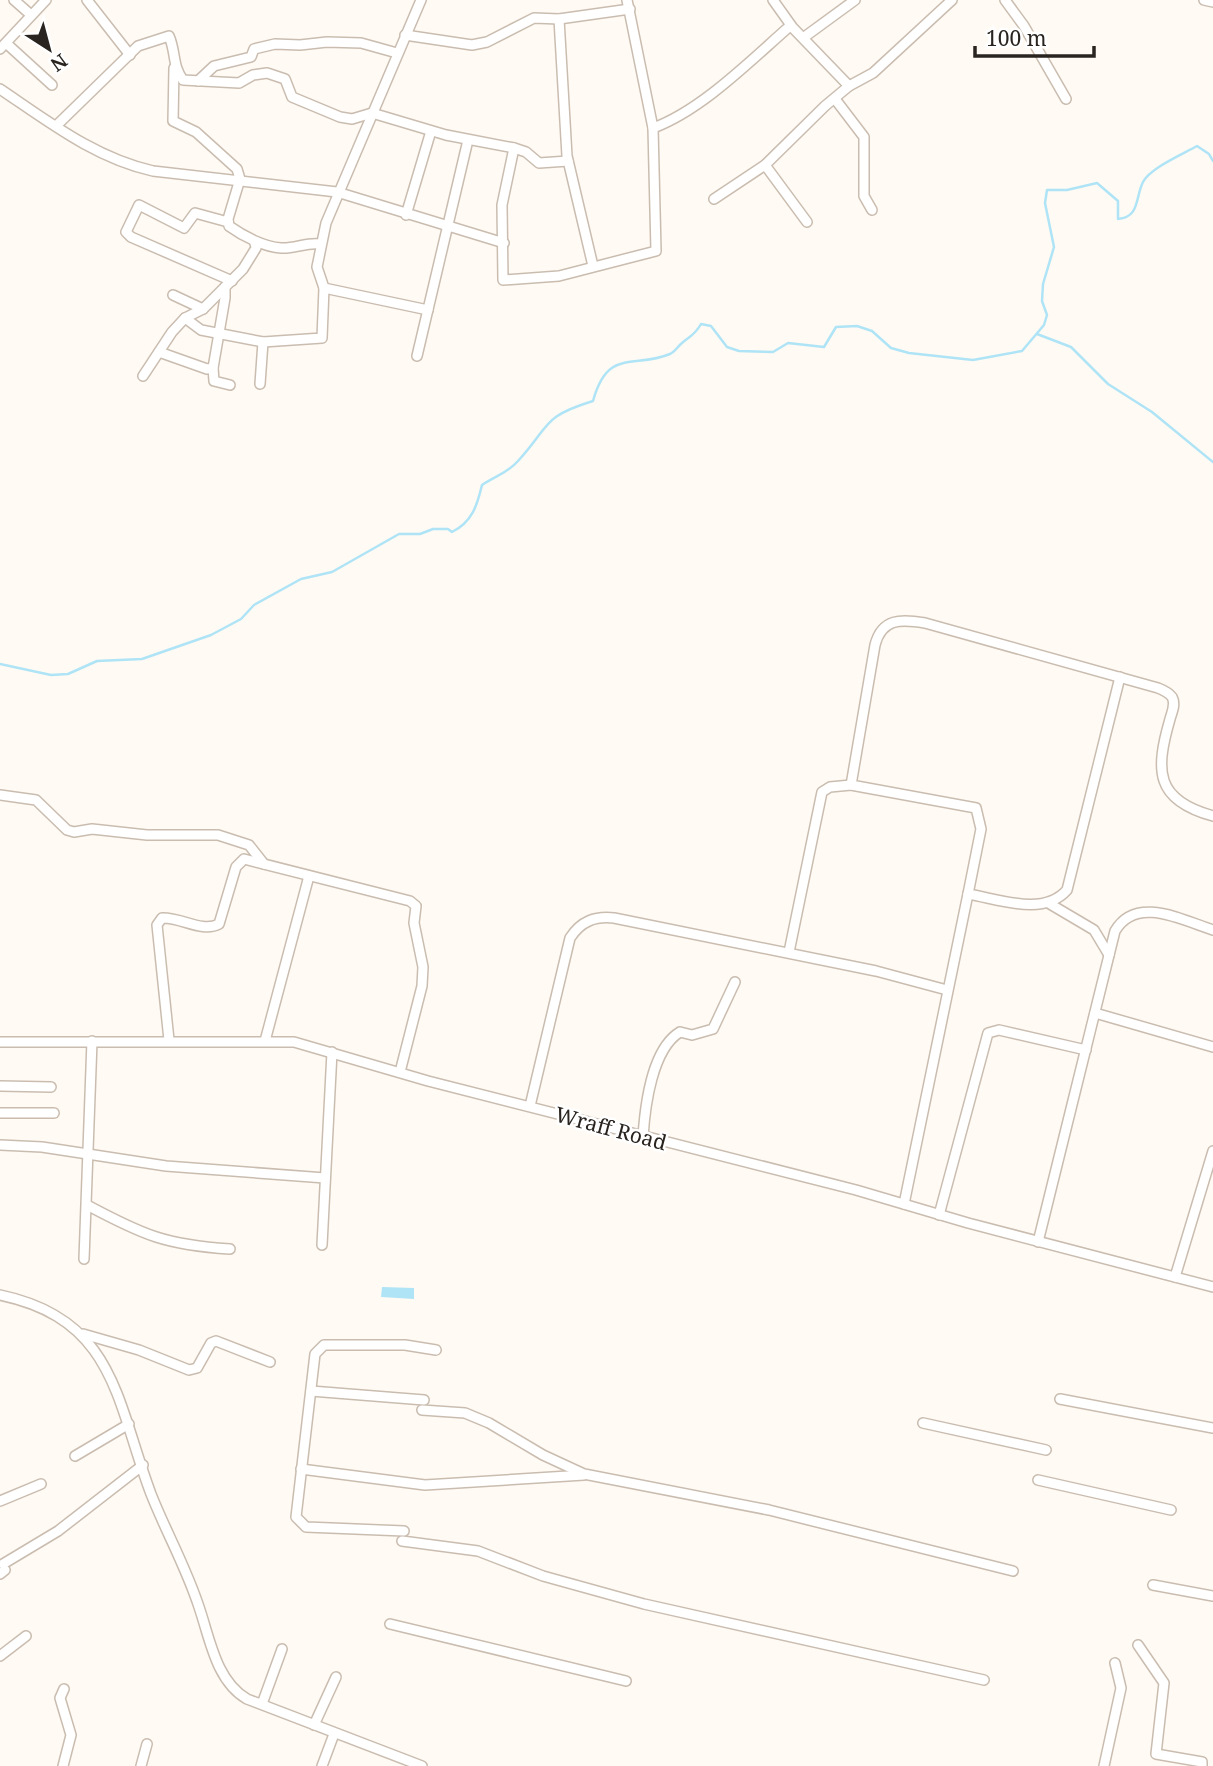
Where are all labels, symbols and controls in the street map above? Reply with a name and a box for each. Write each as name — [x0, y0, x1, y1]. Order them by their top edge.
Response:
north arrow — [14, 14, 84, 84]
scale bar — [975, 14, 1094, 58]
text: 100 m — [986, 24, 1047, 52]
text: N — [45, 48, 73, 78]
street label: Wraff Road — [552, 1100, 670, 1156]

